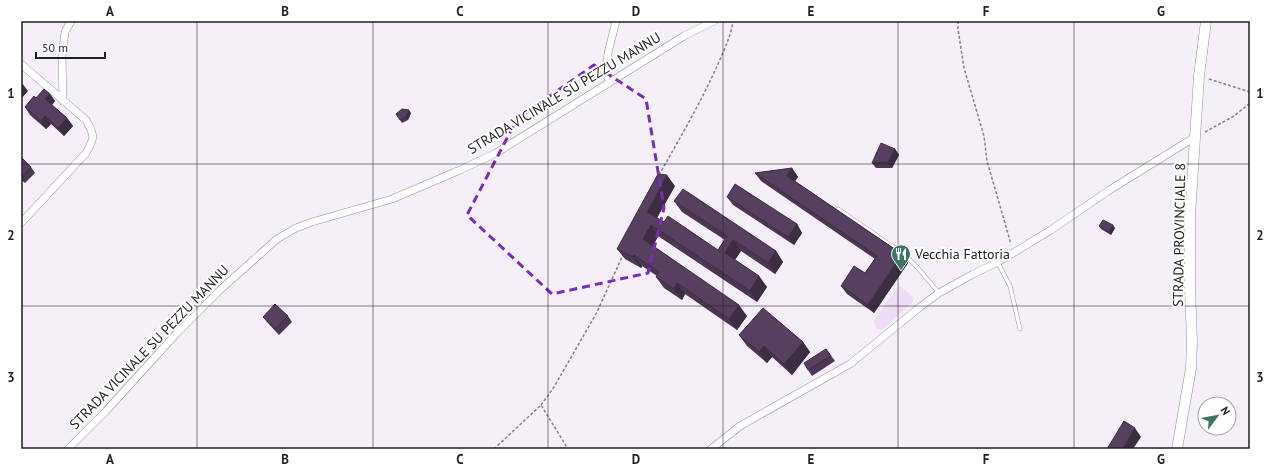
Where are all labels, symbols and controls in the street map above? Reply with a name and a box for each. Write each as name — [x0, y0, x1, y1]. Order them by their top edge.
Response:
text: A — [106, 3, 114, 20]
text: B — [281, 3, 289, 20]
text: C — [456, 3, 464, 20]
text: D — [632, 3, 640, 20]
text: E — [808, 3, 815, 20]
text: F — [983, 3, 990, 20]
text: G — [1157, 3, 1165, 20]
street label: STRADA VICINALE SU PEZZU MANNU — [464, 28, 664, 158]
scale bar — [36, 34, 105, 60]
text: 50 m — [42, 40, 68, 55]
text: 1 — [7, 85, 15, 102]
text: 1 — [1256, 85, 1264, 102]
street label: STRADA PROVINCIALE 8 — [1169, 163, 1189, 307]
text: 2 — [7, 227, 15, 244]
text: 2 — [1256, 227, 1264, 244]
restaurant icon: Vecchia Fattoria — [890, 243, 912, 271]
place label: Vecchia Fattoria — [914, 245, 1010, 263]
street label: STRADA VICINALE SU PEZZU MANNU — [65, 261, 233, 433]
text: 3 — [7, 369, 15, 386]
text: 3 — [1256, 369, 1264, 386]
north arrow — [1197, 396, 1237, 436]
text: N — [1218, 404, 1233, 417]
text: A — [106, 451, 114, 468]
text: B — [281, 451, 289, 468]
text: C — [456, 451, 464, 468]
text: D — [632, 451, 640, 468]
text: E — [808, 451, 815, 468]
text: F — [983, 451, 990, 468]
text: G — [1157, 451, 1165, 468]

